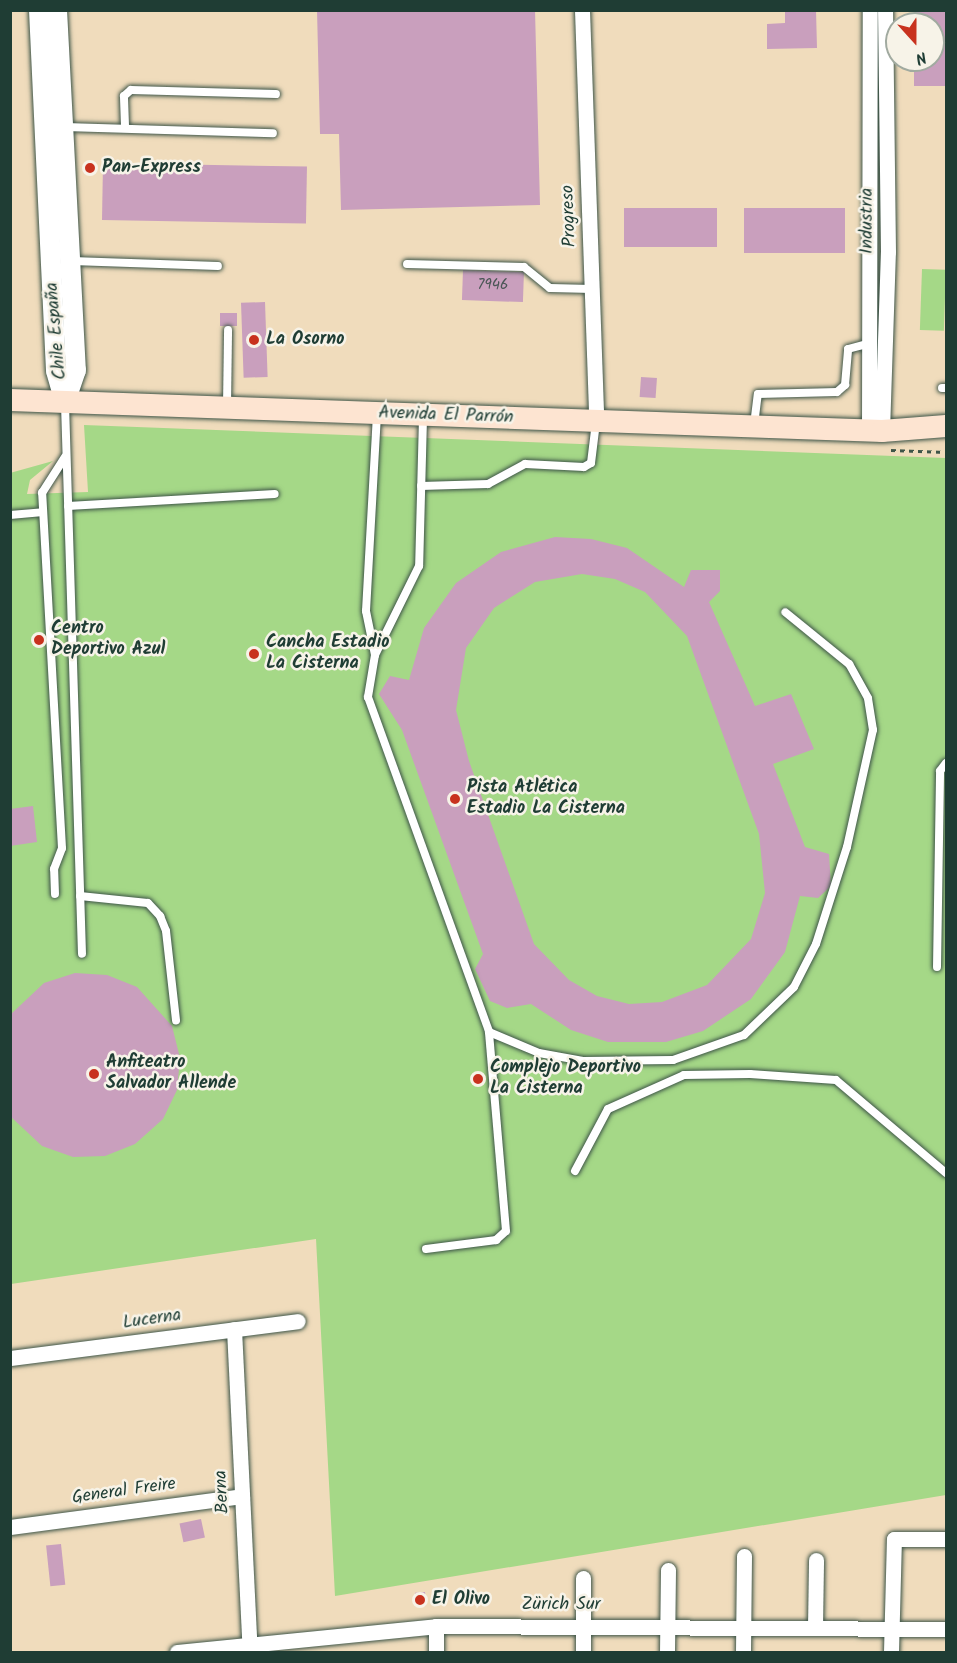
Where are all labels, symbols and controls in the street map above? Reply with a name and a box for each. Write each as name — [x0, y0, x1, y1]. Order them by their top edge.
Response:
north arrow — [885, 12, 945, 72]
text: N — [912, 44, 930, 71]
place label: Pan-Express — [102, 157, 201, 179]
marker: Pan-Express — [83, 161, 97, 175]
street label: Progreso — [558, 184, 582, 248]
street label: Industria — [857, 188, 879, 254]
house number: 7946 — [478, 277, 508, 295]
street label: Chile España — [42, 281, 72, 381]
place label: La Osorno — [266, 329, 344, 351]
marker: La Osorno — [247, 333, 261, 347]
street label: Avenida El Parrón — [378, 403, 514, 429]
place label: Centro Deportivo Azul — [51, 619, 165, 662]
marker: Centro Deportivo Azul — [32, 633, 46, 647]
place label: Cancha Estadio La Cisterna — [266, 633, 390, 676]
marker: Cancha Estadio La Cisterna — [247, 647, 261, 661]
place label: Pista Atlética Estadio La Cisterna — [467, 778, 625, 820]
marker: Pista Atlética Estadio La Cisterna — [448, 792, 462, 806]
place label: Anfiteatro Salvador Allende — [106, 1053, 236, 1096]
place label: Complejo Deportivo La Cisterna — [490, 1058, 641, 1100]
marker: Anfiteatro Salvador Allende — [87, 1067, 101, 1081]
marker: Complejo Deportivo La Cisterna — [471, 1072, 485, 1086]
street label: Lucerna — [121, 1305, 183, 1335]
street label: Berna — [211, 1470, 235, 1514]
street label: General Freire — [71, 1474, 177, 1510]
place label: El Olivo — [432, 1589, 490, 1611]
marker: El Olivo — [413, 1593, 427, 1607]
street label: Zürich Sur — [521, 1594, 601, 1616]

